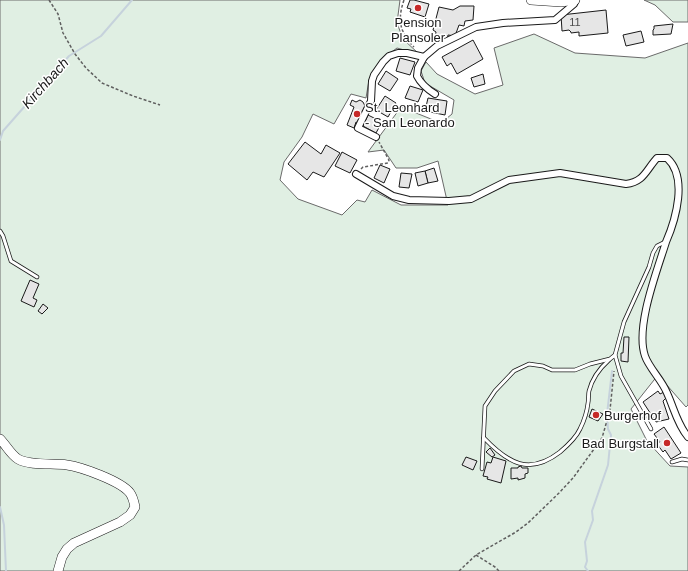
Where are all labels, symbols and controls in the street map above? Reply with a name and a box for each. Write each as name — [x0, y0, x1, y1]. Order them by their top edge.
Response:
marker: Pension Plansoler — [413, 3, 423, 13]
place label: Pension Plansoler — [391, 15, 446, 45]
house number: 11 — [569, 16, 581, 28]
water label: Kirchbach — [18, 54, 72, 111]
place label: St. Leonhard - San Leonardo — [365, 100, 455, 130]
marker: St. Leonhard - San Leonardo — [352, 109, 362, 119]
place label: Burgerhof — [604, 408, 661, 423]
marker: Burgerhof — [591, 410, 601, 420]
place label: Bad Burgstall — [582, 436, 659, 451]
marker: Bad Burgstall — [662, 438, 672, 448]

